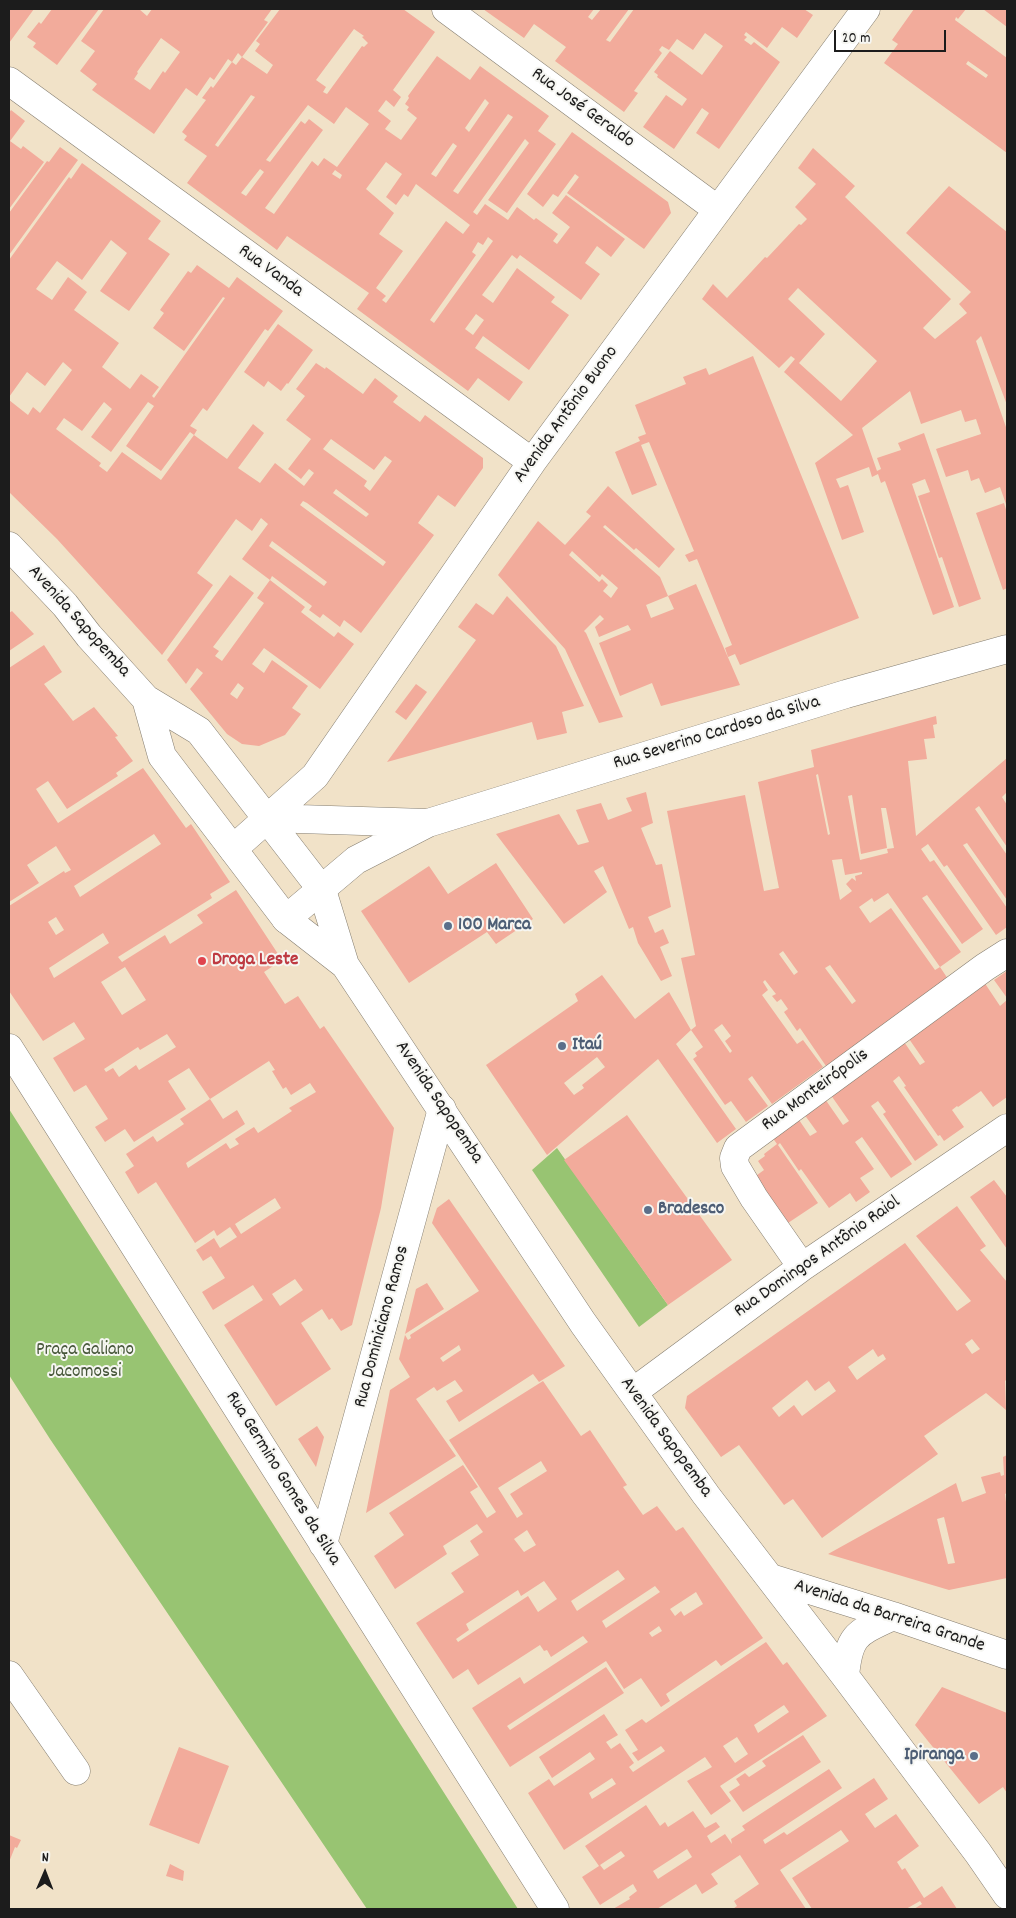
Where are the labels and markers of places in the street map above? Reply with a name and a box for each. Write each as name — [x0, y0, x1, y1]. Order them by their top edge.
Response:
place label: 100 Marca — [458, 915, 531, 937]
marker: 100 Marca — [442, 920, 454, 932]
place label: Droga Leste — [212, 950, 298, 972]
marker: Droga Leste — [196, 955, 208, 967]
place label: Itaú — [572, 1035, 602, 1057]
marker: Itaú — [556, 1040, 568, 1052]
place label: Bradesco — [658, 1199, 724, 1221]
marker: Bradesco — [642, 1204, 654, 1216]
place label: Ipiranga — [904, 1745, 964, 1767]
marker: Ipiranga — [968, 1750, 980, 1762]

